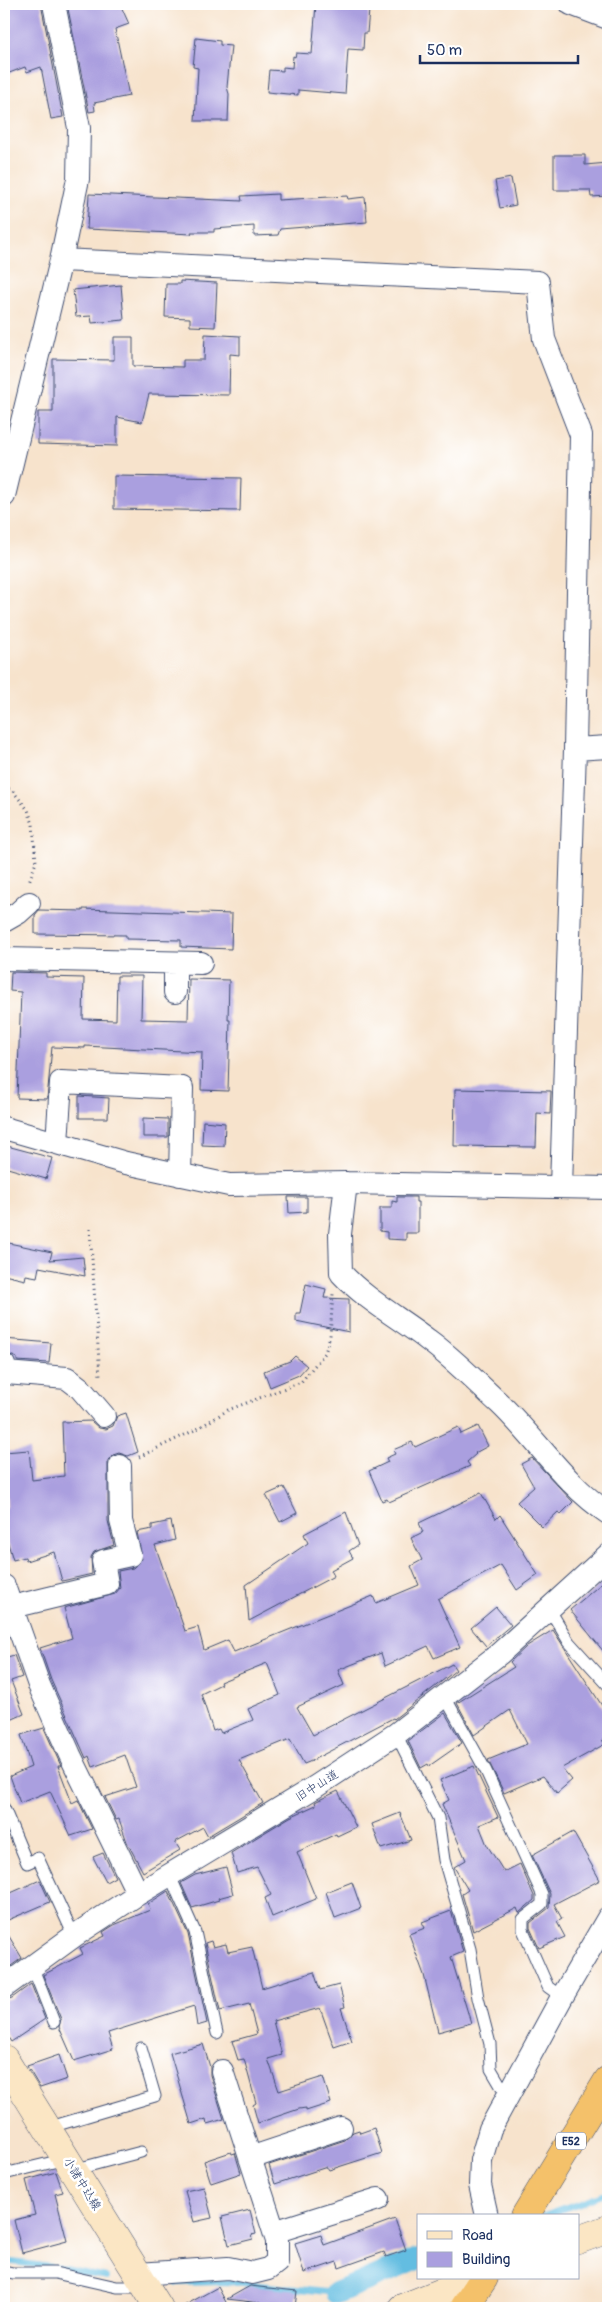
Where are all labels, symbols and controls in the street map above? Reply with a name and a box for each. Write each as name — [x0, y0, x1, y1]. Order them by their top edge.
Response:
scale bar — [420, 32, 577, 64]
text: 50 m — [427, 41, 462, 60]
street label: 旧中山道 — [293, 1767, 341, 1805]
road number: E52 — [556, 2132, 586, 2150]
street label: 小諸中込線 — [60, 2155, 104, 2213]
legend — [417, 2214, 580, 2280]
text: Road — [462, 2226, 493, 2245]
text: Building — [462, 2250, 510, 2269]

